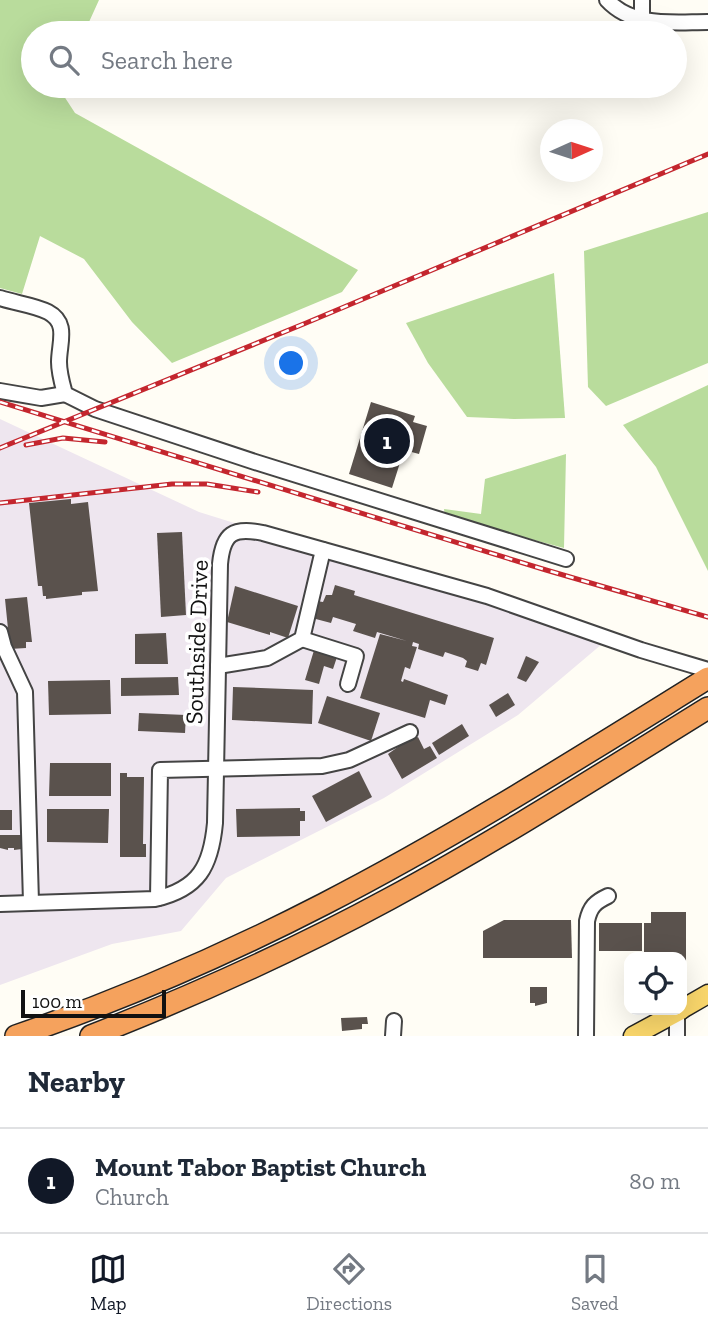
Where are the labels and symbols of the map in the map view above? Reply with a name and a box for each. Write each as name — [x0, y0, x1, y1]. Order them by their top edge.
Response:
north arrow — [540, 119, 603, 182]
your location — [274, 346, 308, 380]
pin: 1 — [364, 415, 410, 467]
street label: Southside Drive — [179, 559, 214, 725]
scale bar — [21, 987, 166, 1019]

